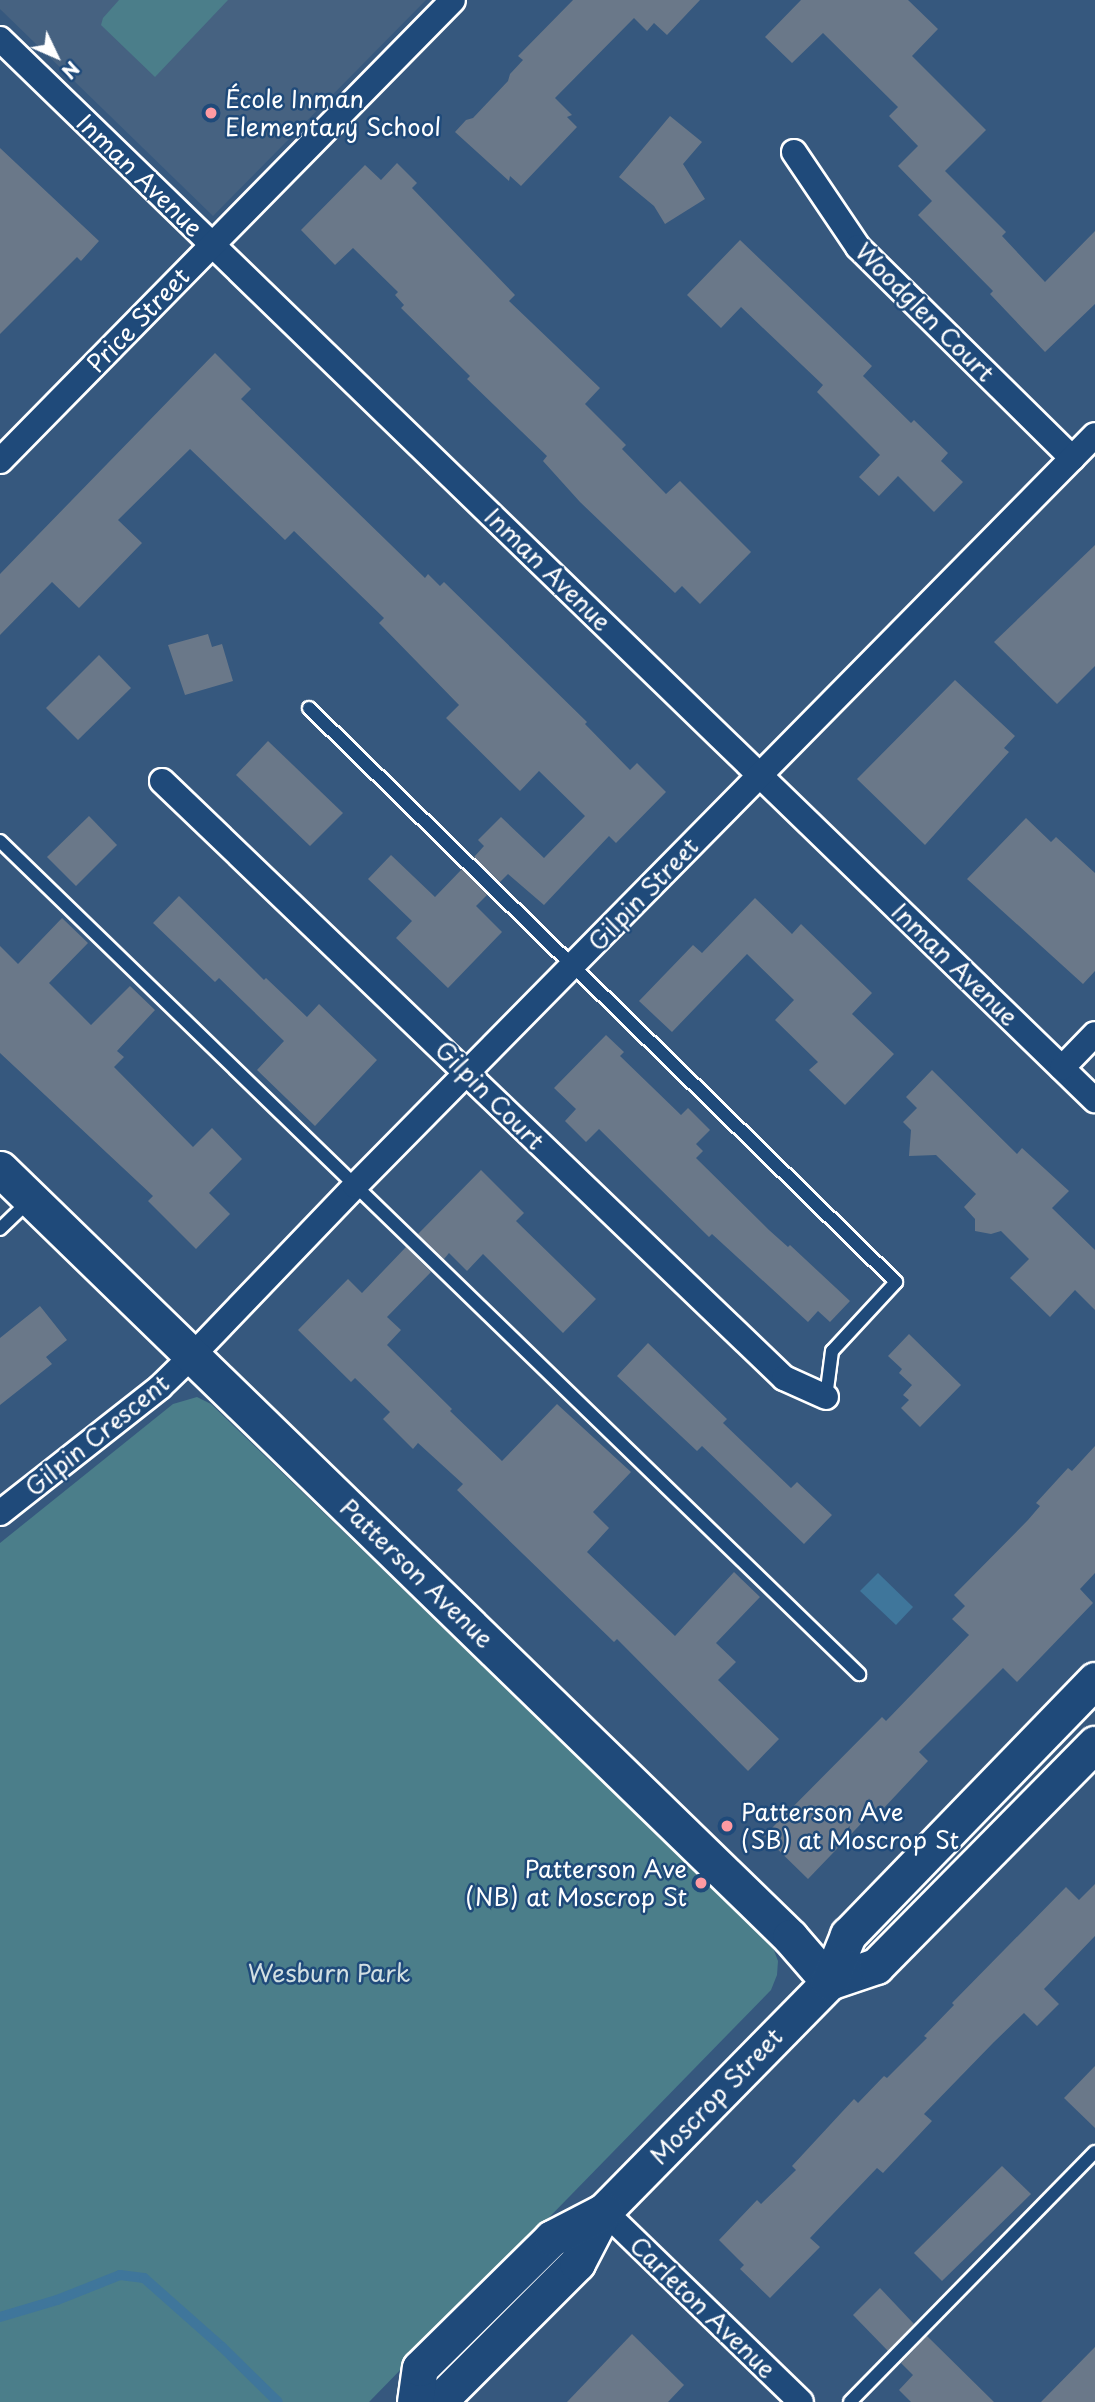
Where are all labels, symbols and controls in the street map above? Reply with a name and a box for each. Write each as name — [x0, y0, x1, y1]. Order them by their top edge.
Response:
north arrow — [21, 21, 91, 91]
text: N — [56, 55, 86, 86]
place label: École Inman Elementary School — [225, 85, 441, 141]
marker: École Inman Elementary School — [203, 105, 219, 121]
street label: Inman Avenue — [71, 108, 209, 242]
street label: Woodglen Court — [849, 236, 1001, 388]
street label: Price Street — [80, 261, 196, 379]
street label: Inman Avenue — [479, 502, 617, 636]
street label: Gilpin Street — [581, 831, 705, 957]
street label: Inman Avenue — [886, 897, 1024, 1031]
street label: Gilpin Court — [430, 1035, 550, 1155]
street label: Gilpin Crescent — [19, 1368, 175, 1502]
street label: Patterson Avenue — [335, 1493, 499, 1653]
place label: Patterson Ave (SB) at Moscrop St — [741, 1798, 962, 1854]
marker: Patterson Ave (SB) at Moscrop St — [719, 1818, 735, 1834]
place label: Patterson Ave (NB) at Moscrop St — [463, 1855, 687, 1911]
marker: Patterson Ave (NB) at Moscrop St — [693, 1875, 709, 1891]
park label: Wesburn Park — [247, 1959, 411, 1987]
street label: Moscrop Street — [644, 2022, 788, 2170]
street label: Carleton Avenue — [625, 2231, 781, 2383]

